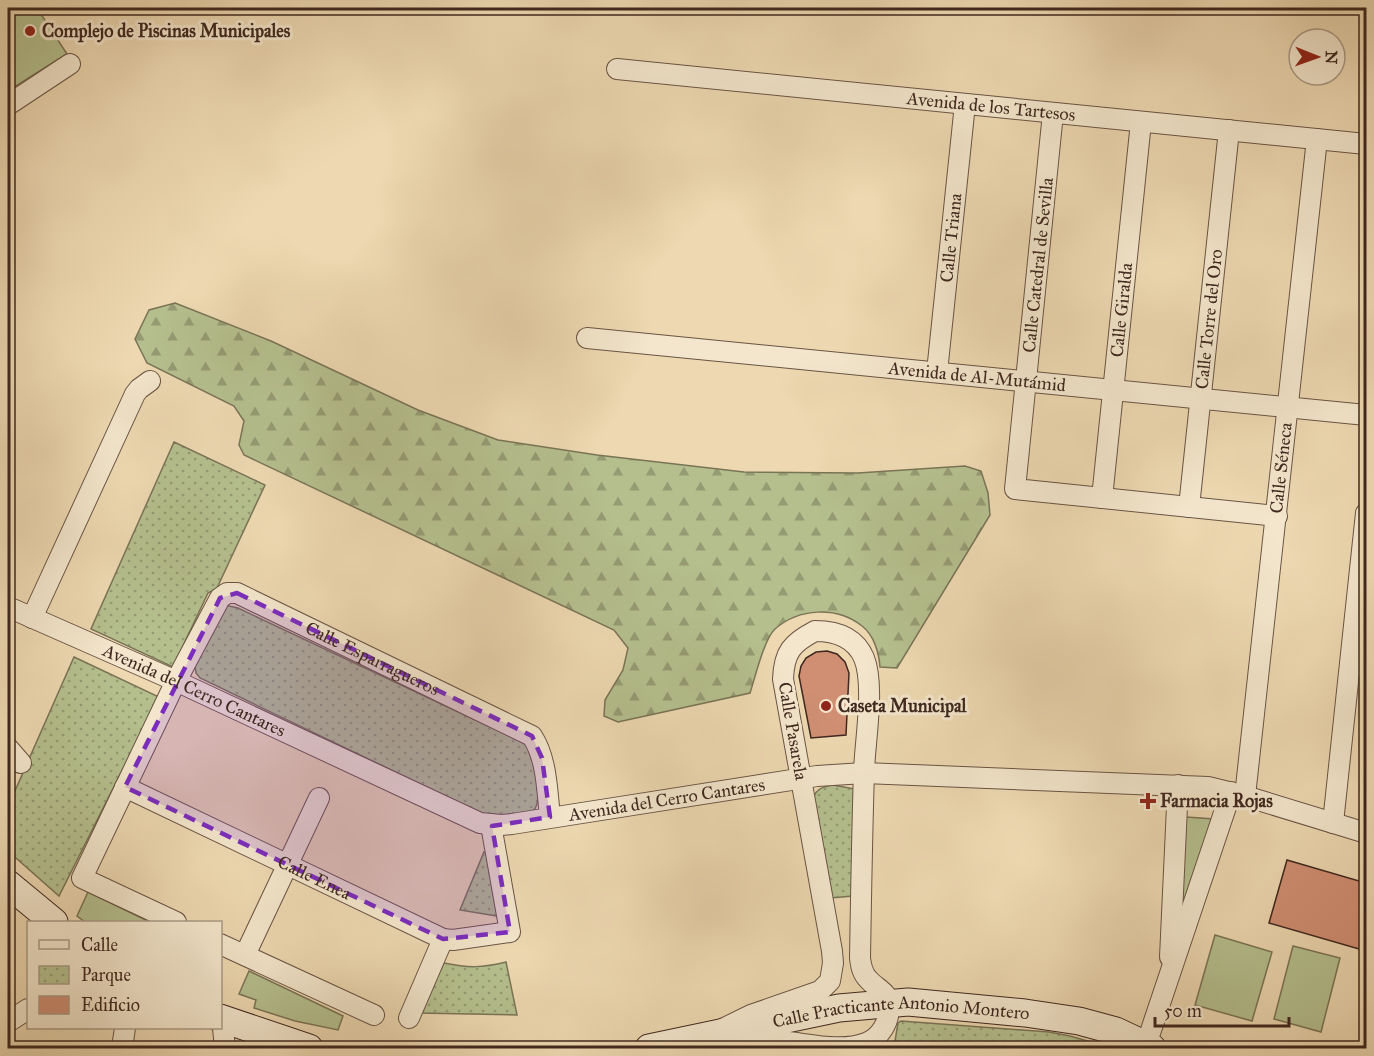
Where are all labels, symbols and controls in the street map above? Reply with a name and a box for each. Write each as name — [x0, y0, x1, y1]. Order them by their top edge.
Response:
place label: Complejo de Piscinas Municipales — [42, 20, 291, 43]
marker: Complejo de Piscinas Municipales — [23, 24, 37, 38]
north arrow — [1287, 27, 1347, 87]
text: N — [1322, 50, 1341, 65]
street label: Avenida de los Tartesos — [905, 87, 1076, 126]
street label: Calle Catedral de Sevilla — [1018, 176, 1058, 354]
street label: Calle Triana — [935, 192, 967, 283]
street label: Calle Torre del Oro — [1191, 248, 1227, 390]
street label: Calle Giralda — [1106, 261, 1137, 358]
street label: Avenida de Al-Mutámid — [886, 357, 1067, 396]
street label: Calle Séneca — [1265, 421, 1297, 515]
street label: Calle Esparragueros — [302, 617, 443, 700]
street label: Avenida del Cerro Cantares — [99, 639, 289, 742]
street label: Calle Pasarela — [774, 680, 813, 782]
place label: Caseta Municipal — [838, 695, 968, 718]
marker: Caseta Municipal — [819, 699, 833, 713]
street label: Avenida del Cerro Cantares — [566, 773, 767, 826]
place label: Farmacia Rojas — [1160, 790, 1273, 813]
marker: Farmacia Rojas — [1141, 794, 1155, 808]
street label: Calle Enea — [274, 851, 355, 905]
legend — [27, 921, 222, 1029]
text: Calle — [81, 934, 118, 956]
text: Parque — [81, 964, 131, 987]
scale bar — [1155, 990, 1288, 1028]
street label: Calle Practicante Antonio Montero — [770, 991, 1031, 1033]
text: Edificio — [81, 994, 140, 1016]
text: 50 m — [1164, 1000, 1202, 1022]

